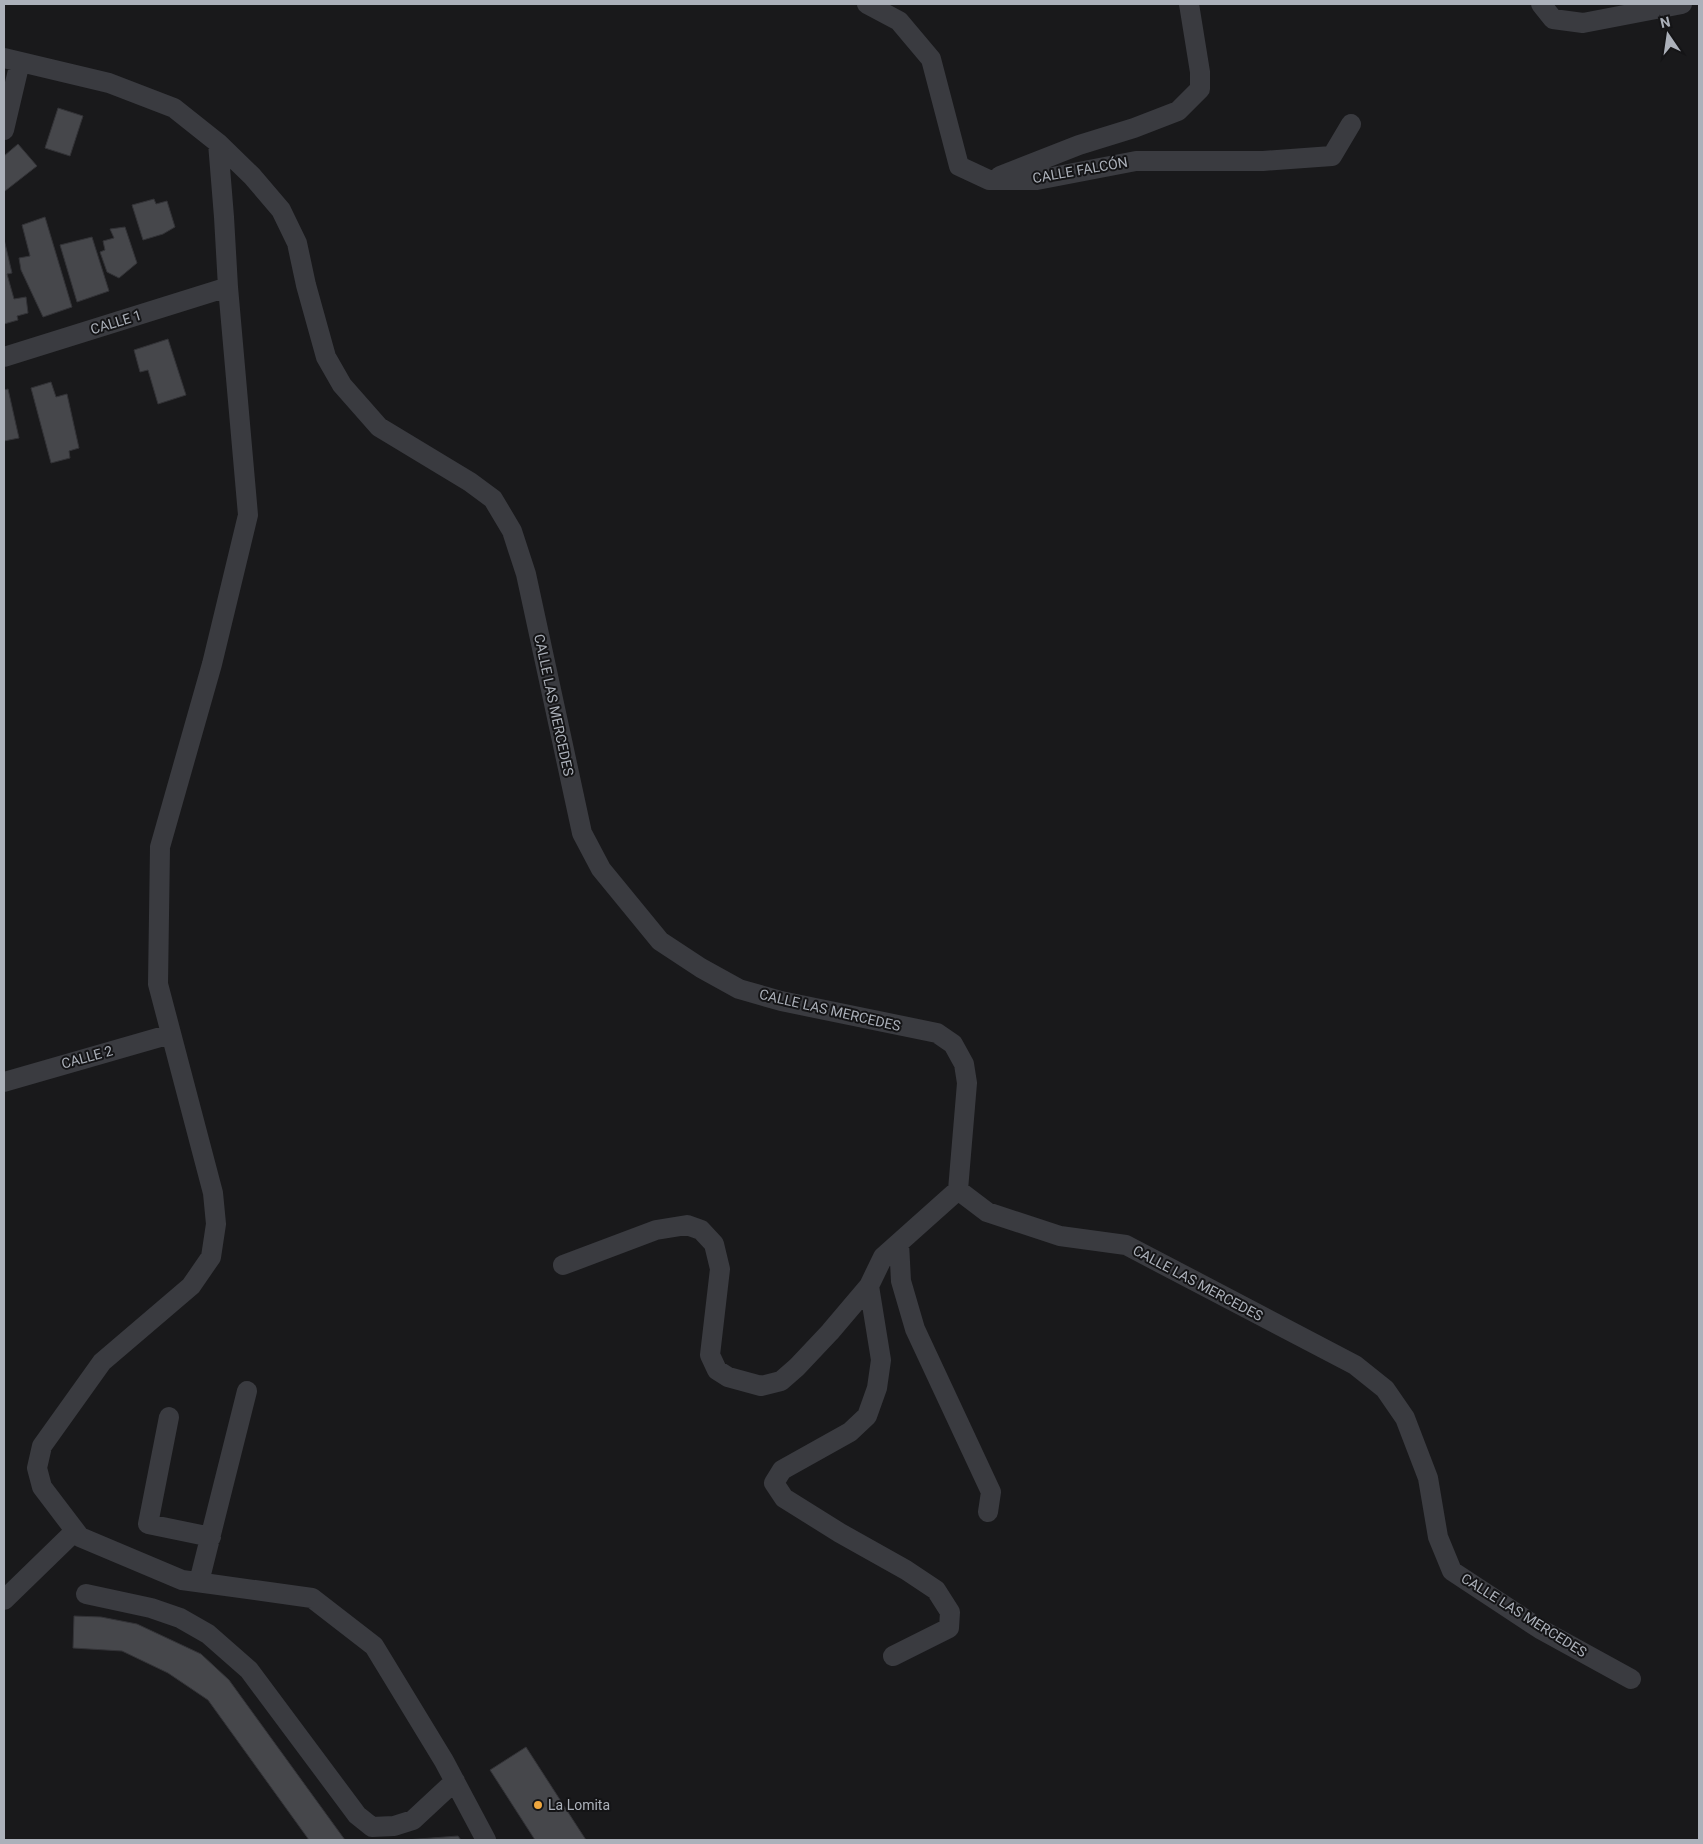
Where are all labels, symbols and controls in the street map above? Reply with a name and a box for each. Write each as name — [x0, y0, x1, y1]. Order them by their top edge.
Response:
north arrow — [1643, 10, 1693, 60]
text: N — [1658, 13, 1672, 31]
street label: CALLE FALCÓN — [1031, 153, 1129, 186]
street label: CALLE 1 — [88, 307, 144, 337]
street label: CALLE LAS MERCEDES — [531, 633, 577, 777]
street label: CALLE LAS MERCEDES — [758, 986, 902, 1034]
street label: CALLE 2 — [60, 1042, 115, 1072]
street label: CALLE LAS MERCEDES — [1130, 1242, 1266, 1324]
street label: CALLE LAS MERCEDES — [1458, 1570, 1590, 1660]
place label: La Lomita — [548, 1797, 610, 1813]
marker: La Lomita — [532, 1799, 544, 1811]

